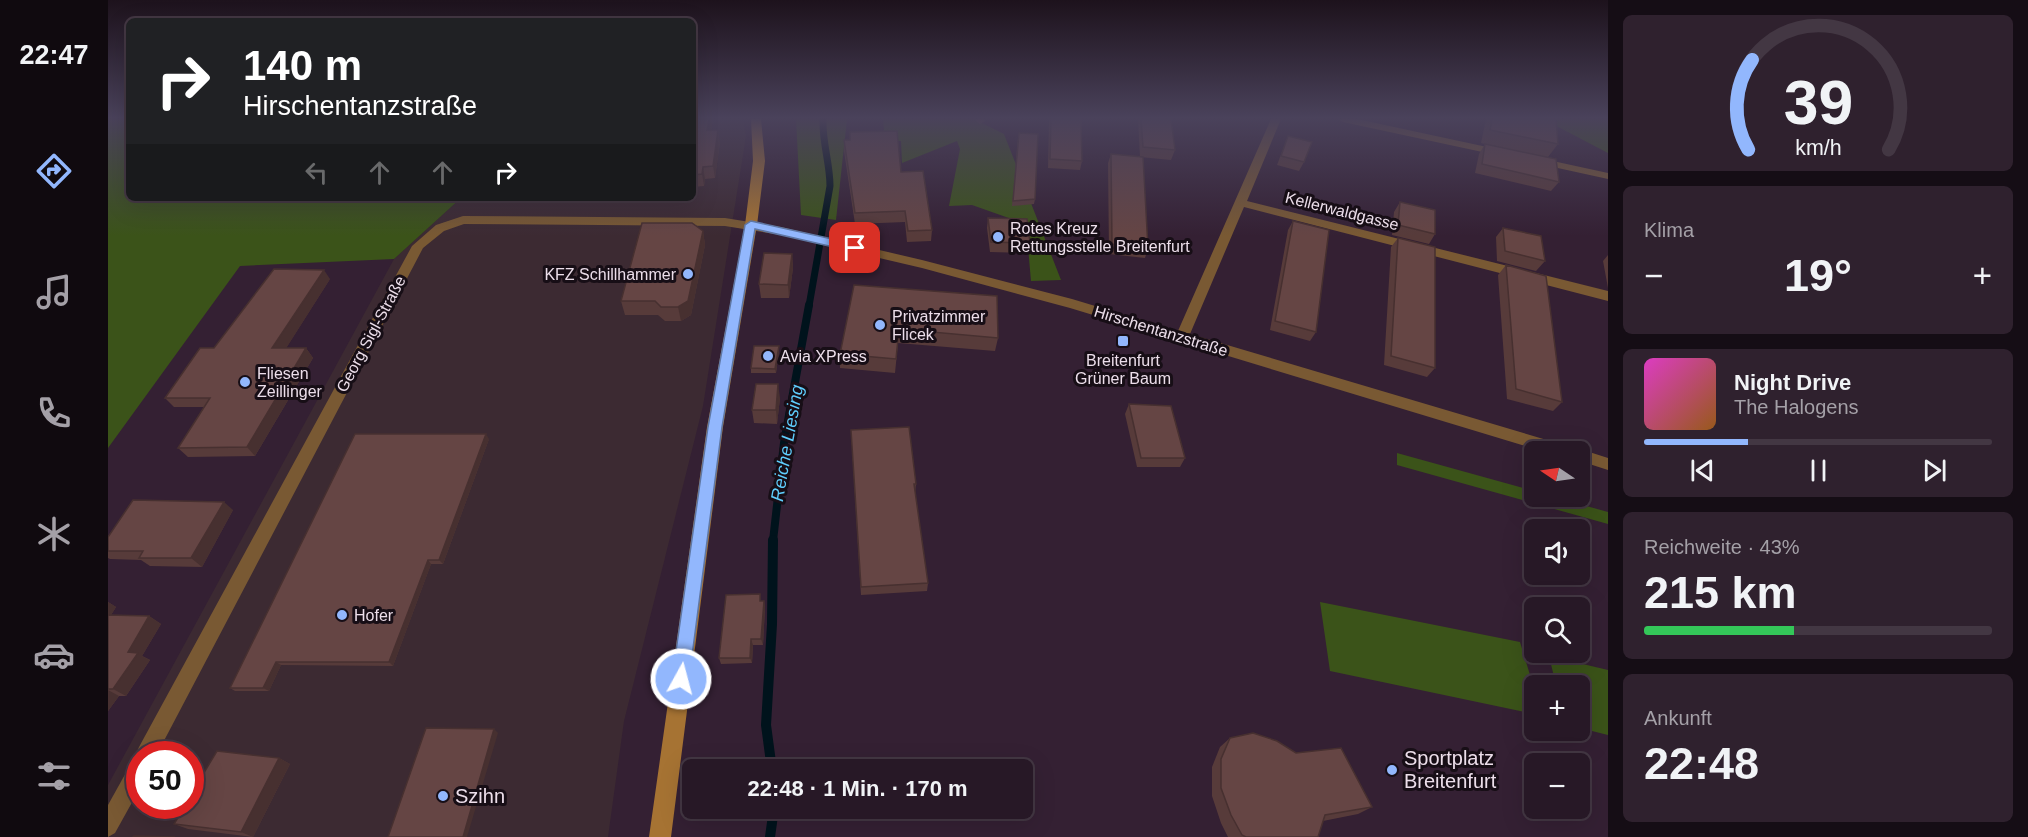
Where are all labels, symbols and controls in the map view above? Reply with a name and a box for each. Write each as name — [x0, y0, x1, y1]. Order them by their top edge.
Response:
text: 22:47 — [19, 40, 89, 70]
icon: right — [144, 42, 222, 120]
text: 140 m — [243, 42, 362, 89]
text: 39 — [1783, 68, 1853, 137]
text: Hirschentanzstraße — [243, 91, 477, 121]
text: km/h — [1795, 136, 1841, 160]
icon: directions — [33, 150, 75, 192]
icon: left — [300, 156, 333, 189]
icon: ahead — [363, 156, 396, 189]
icon: ahead — [426, 156, 459, 189]
icon: right — [489, 156, 522, 189]
street label: Kellerwaldgasse — [1283, 189, 1401, 233]
text: Klima — [1644, 219, 1694, 241]
place label: Rotes Kreuz Rettungsstelle Breitenfurt — [1010, 220, 1190, 255]
pin — [829, 222, 880, 273]
marker: Rotes Kreuz Rettungsstelle Breitenfurt — [991, 230, 1005, 244]
icon: arrive — [838, 231, 871, 264]
text: 19° — [1784, 250, 1852, 301]
text: − — [1644, 257, 1663, 294]
text: + — [1973, 257, 1992, 294]
place label: KFZ Schillhammer — [544, 266, 677, 283]
marker: KFZ Schillhammer — [681, 267, 695, 281]
icon: music — [33, 271, 75, 313]
street label: Georg Sigl-Straße — [333, 273, 409, 395]
street label: Hirschentanzstraße — [1092, 303, 1230, 359]
place label: Privatzimmer Flicek — [892, 308, 986, 343]
marker: Privatzimmer Flicek — [873, 318, 887, 332]
marker: Breitenfurt Grüner Baum — [1116, 334, 1130, 348]
place label: Avia XPress — [780, 348, 867, 365]
marker: Avia XPress — [761, 349, 775, 363]
place label: Breitenfurt Grüner Baum — [1075, 352, 1171, 387]
place label: Fliesen Zeillinger — [257, 365, 323, 400]
text: Night Drive — [1734, 370, 1851, 395]
marker: Fliesen Zeillinger — [238, 375, 252, 389]
water label: Reiche Liesing — [767, 383, 807, 503]
icon: phone — [33, 392, 75, 434]
text: The Halogens — [1734, 396, 1859, 418]
north arrow — [1524, 441, 1590, 507]
map controls — [1524, 441, 1590, 819]
icon: previous — [1686, 454, 1719, 487]
icon: pause — [1802, 454, 1835, 487]
icon: next — [1918, 454, 1951, 487]
icon: climate — [33, 513, 75, 555]
button: sound — [1524, 519, 1590, 585]
text: Reichweite · 43% — [1644, 536, 1800, 558]
text: 215 km — [1644, 567, 1797, 618]
button: search — [1524, 597, 1590, 663]
place label: Hofer — [354, 607, 394, 624]
marker: Hofer — [335, 608, 349, 622]
icon: car — [33, 634, 75, 676]
position arrow — [649, 647, 713, 711]
button: + — [1524, 675, 1590, 741]
text: Ankunft — [1644, 707, 1712, 729]
text: 22:48 — [1644, 738, 1759, 789]
speed limit sign: 50 — [126, 741, 204, 819]
place label: Sportplatz Breitenfurt — [1404, 747, 1497, 792]
button: − — [1524, 753, 1590, 819]
icon: filters — [33, 755, 75, 797]
marker: Sportplatz Breitenfurt — [1385, 763, 1399, 777]
text: 22:48 · 1 Min. · 170 m — [747, 776, 968, 801]
place label: Szihn — [455, 785, 505, 807]
marker: Szihn — [436, 789, 450, 803]

